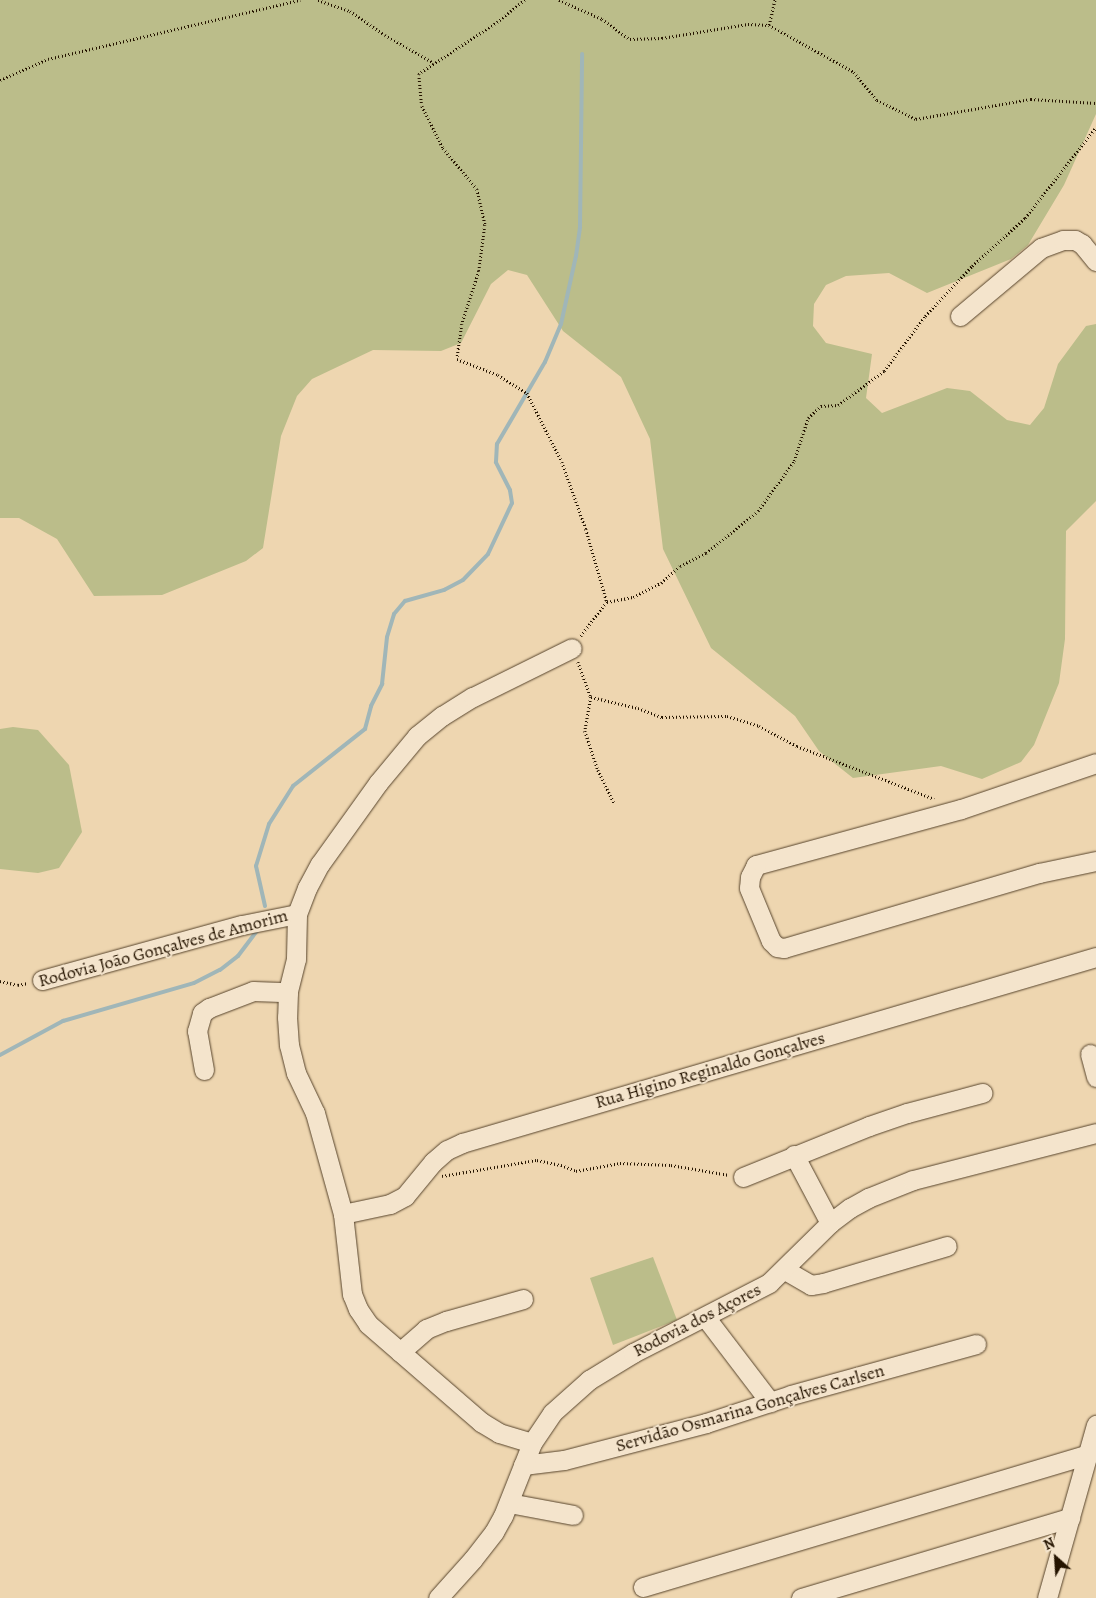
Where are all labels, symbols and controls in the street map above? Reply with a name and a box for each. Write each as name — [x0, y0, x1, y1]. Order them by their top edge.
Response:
street label: Rodovia João Gonçalves de Amorim — [36, 904, 290, 992]
street label: Rua Higino Reginaldo Gonçalves — [593, 1027, 827, 1113]
street label: Rodovia dos Açores — [629, 1278, 765, 1362]
street label: Servidão Osmarina Gonçalves Carlsen — [613, 1359, 887, 1457]
north arrow — [1031, 1533, 1081, 1583]
text: N — [1040, 1533, 1058, 1555]

